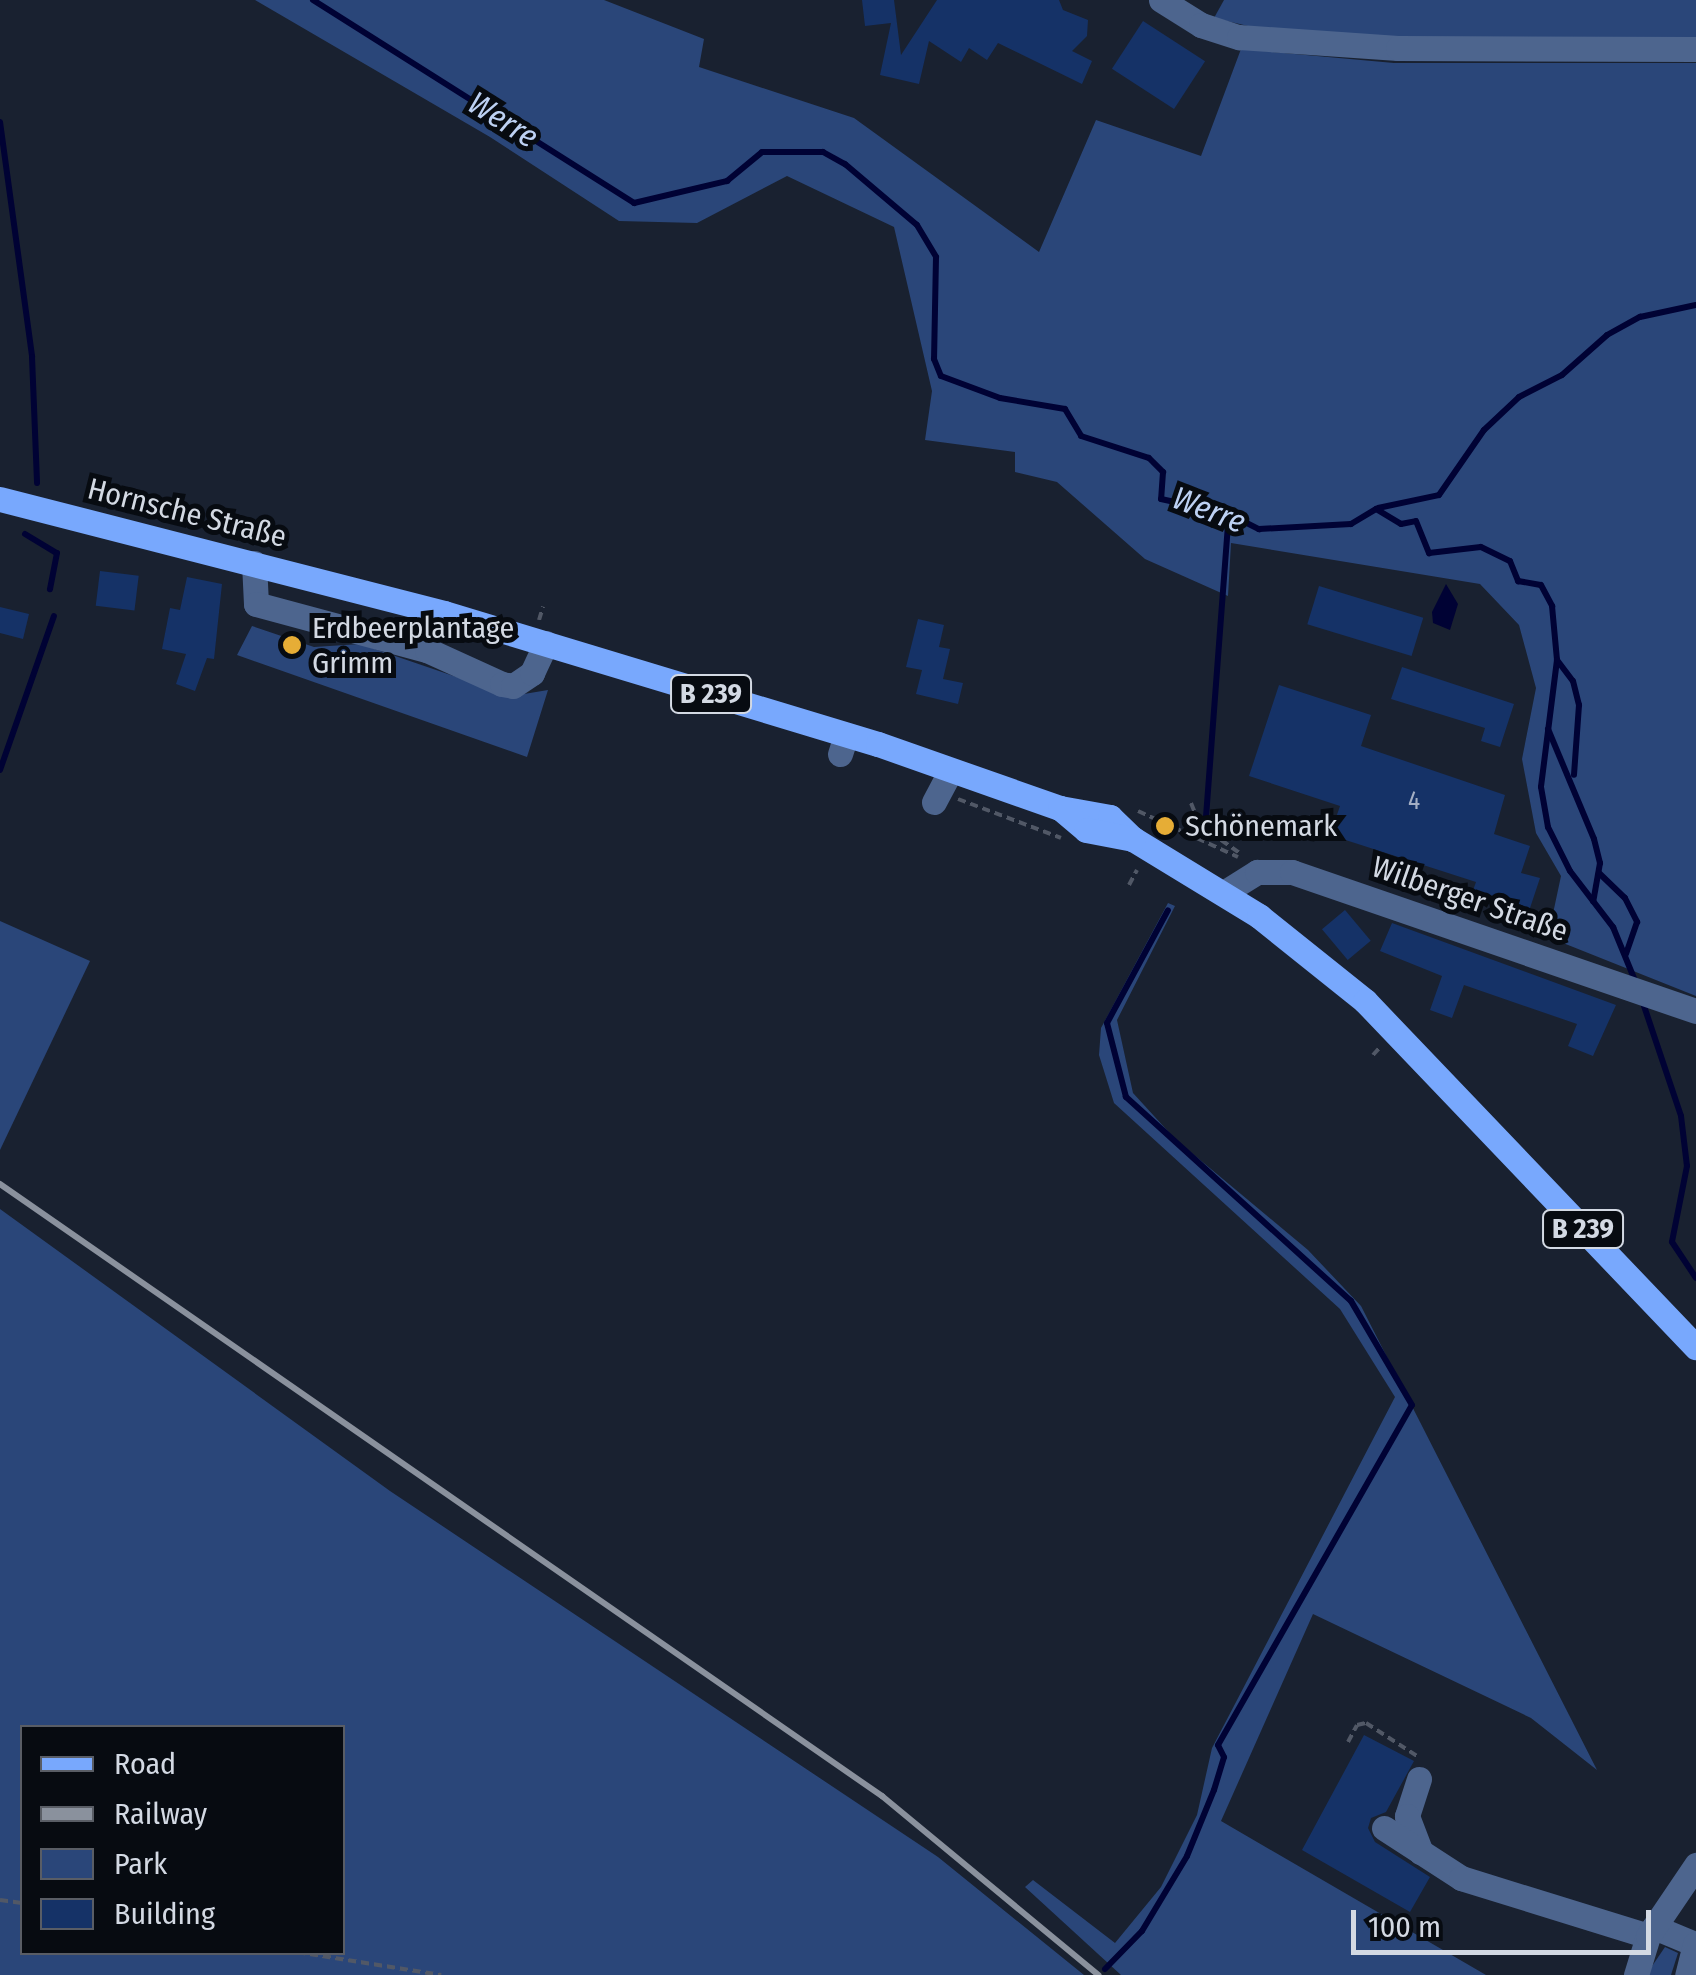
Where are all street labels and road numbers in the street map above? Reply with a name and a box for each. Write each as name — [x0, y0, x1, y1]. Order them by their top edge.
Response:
street label: Hornsche Straße — [84, 471, 290, 555]
road number: B 239 — [668, 671, 754, 717]
street label: Wilberger Straße — [1367, 849, 1573, 949]
road number: B 239 — [1540, 1206, 1626, 1252]

